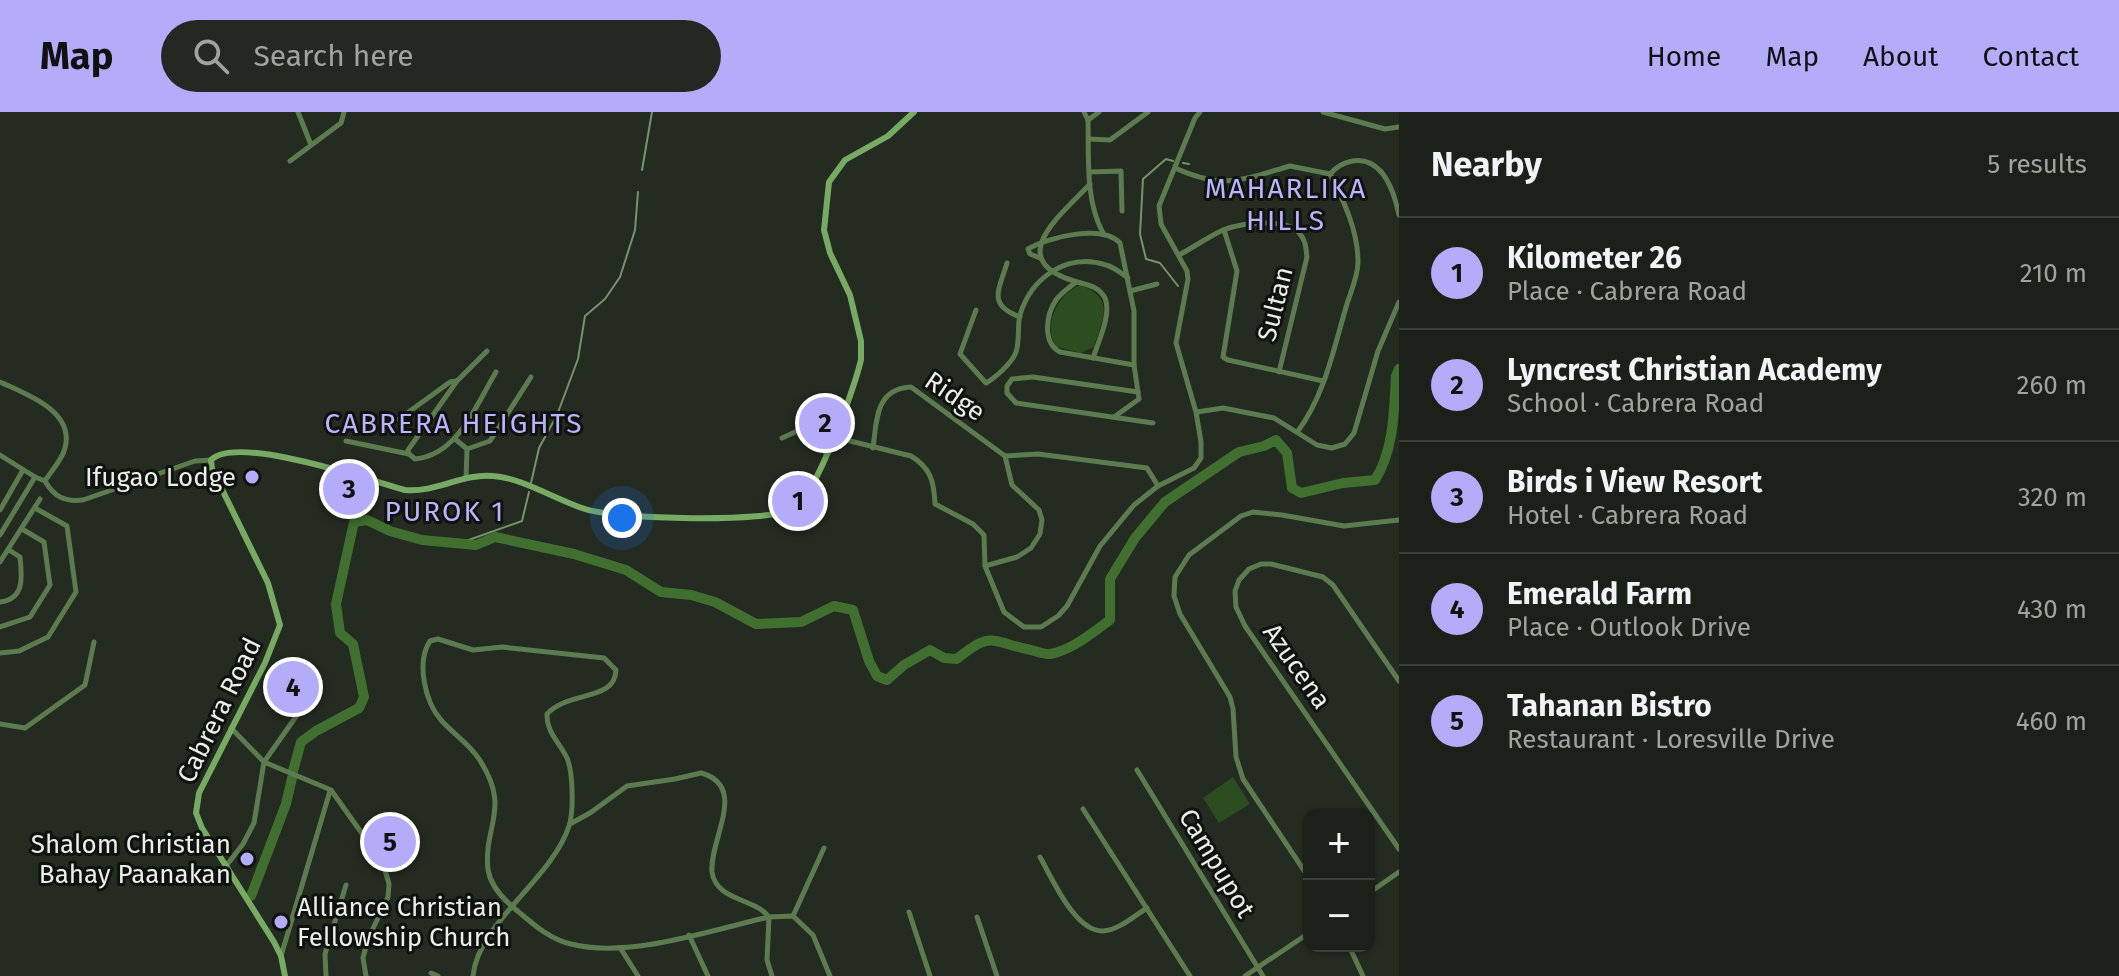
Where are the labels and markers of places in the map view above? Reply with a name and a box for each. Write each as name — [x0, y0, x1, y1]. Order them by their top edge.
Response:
pin: 2 — [799, 393, 851, 453]
pin: 3 — [323, 459, 375, 519]
place label: Ifugao Lodge — [85, 462, 236, 493]
marker: Ifugao Lodge — [243, 468, 261, 486]
pin: 1 — [772, 471, 824, 531]
pin: 4 — [267, 657, 319, 717]
pin: 5 — [364, 812, 416, 872]
place label: Shalom Christian Bahay Paanakan — [31, 829, 231, 890]
marker: Shalom Christian Bahay Paanakan — [238, 850, 256, 868]
place label: Alliance Christian Fellowship Church — [297, 892, 511, 953]
marker: Alliance Christian Fellowship Church — [272, 913, 290, 931]

